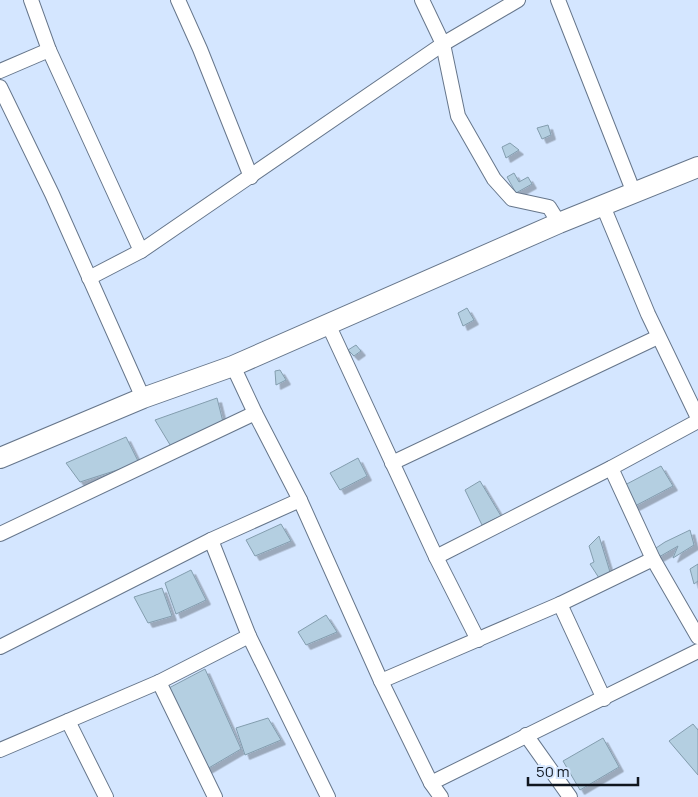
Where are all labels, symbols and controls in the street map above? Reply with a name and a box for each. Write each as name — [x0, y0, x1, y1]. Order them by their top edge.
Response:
scale bar — [528, 754, 638, 786]
text: 50 m — [536, 761, 570, 782]

